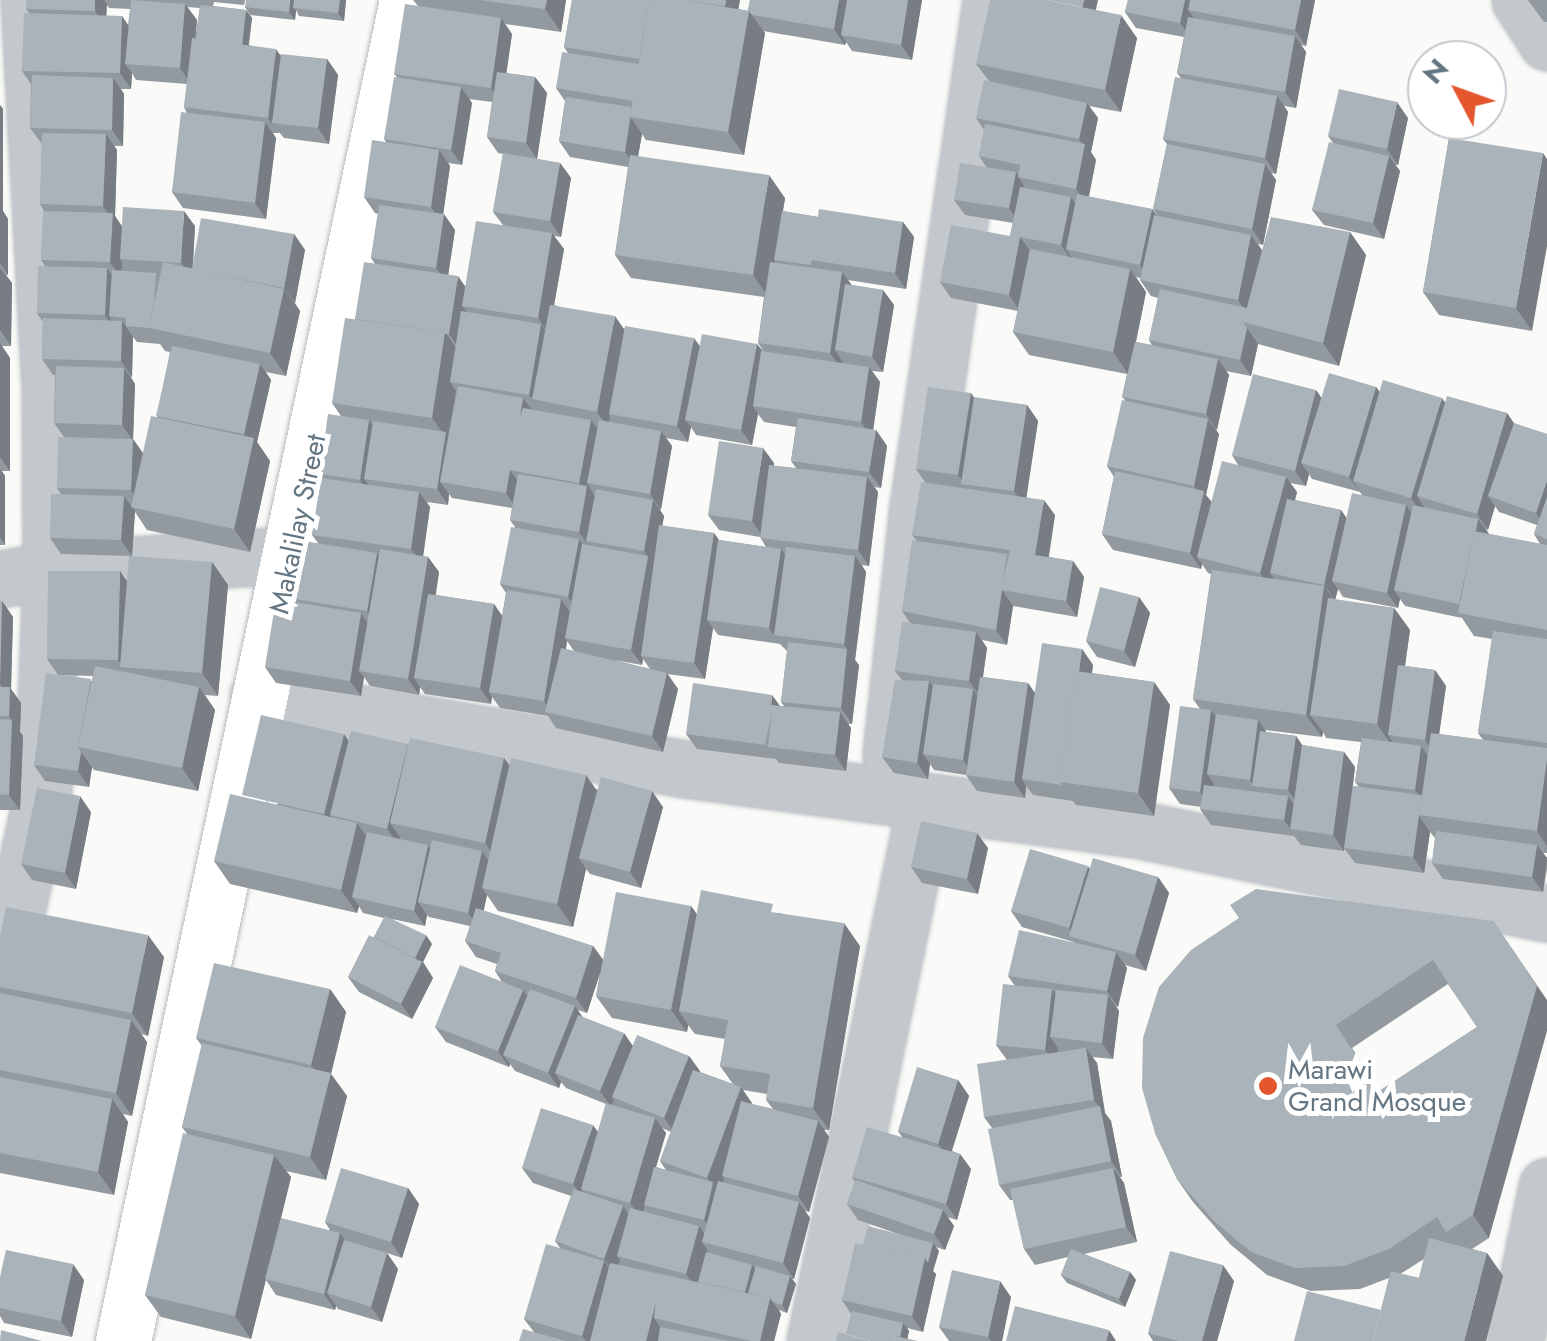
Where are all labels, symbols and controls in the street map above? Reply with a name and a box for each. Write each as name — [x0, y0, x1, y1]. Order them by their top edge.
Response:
north arrow — [1407, 40, 1507, 140]
text: N — [1413, 49, 1458, 93]
street label: Makalilay Street — [263, 431, 333, 617]
place label: Marawi Grand Mosque — [1288, 1053, 1466, 1119]
marker: Marawi Grand Mosque — [1257, 1075, 1279, 1097]

